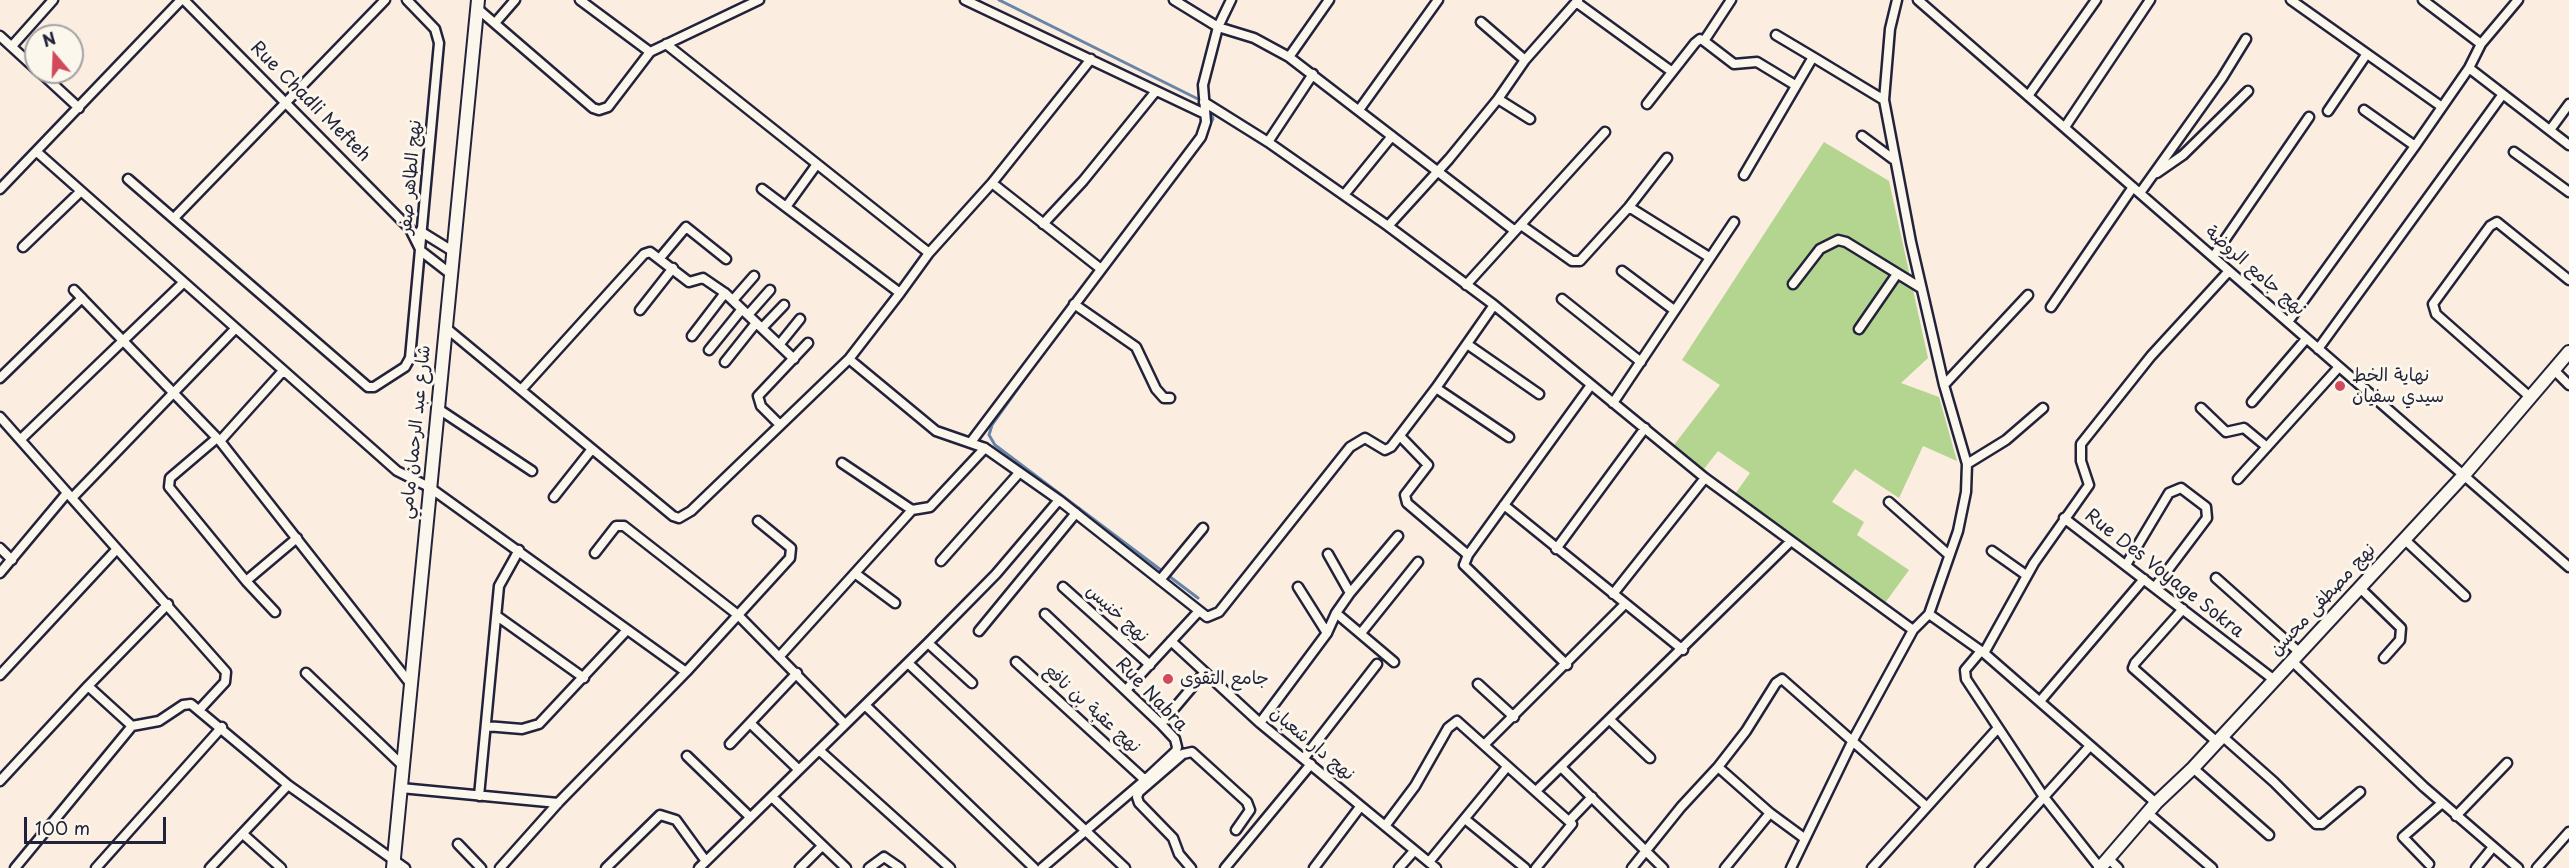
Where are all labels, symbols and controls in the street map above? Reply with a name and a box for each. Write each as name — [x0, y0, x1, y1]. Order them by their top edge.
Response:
north arrow — [24, 24, 84, 84]
text: N — [39, 25, 59, 52]
street label: Rue Chadli Mefteh — [245, 37, 375, 167]
street label: نهج الطاهر صفر — [395, 119, 427, 235]
street label: نهج جامع الروضة — [2200, 221, 2310, 321]
street label: شارع عبد الرحمان مامي — [396, 344, 436, 520]
place label: نهاية الخط سيدي سفيان — [2352, 365, 2444, 407]
marker: نهاية الخط سيدي سفيان — [2333, 379, 2347, 393]
street label: Rue Des Voyage Sokra — [2080, 505, 2248, 643]
street label: نهج مصطفى محسن — [2265, 539, 2381, 661]
street label: نهج خنيس — [1081, 580, 1153, 648]
street label: Rue Nabra — [1111, 654, 1191, 736]
street label: نهج عقبة بن نافع — [1039, 660, 1145, 758]
place label: جامع التقوى — [1180, 668, 1269, 690]
marker: جامع التقوى — [1161, 672, 1175, 686]
street label: نهج دار شعبان — [1265, 702, 1359, 786]
scale bar — [27, 805, 170, 843]
text: 100 m — [35, 814, 90, 841]

